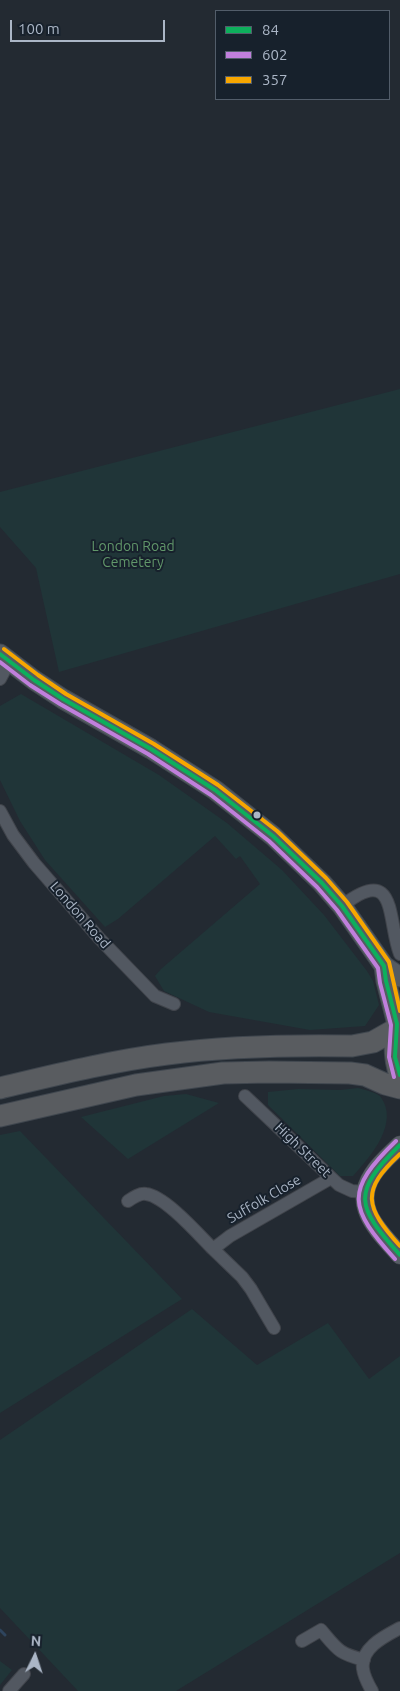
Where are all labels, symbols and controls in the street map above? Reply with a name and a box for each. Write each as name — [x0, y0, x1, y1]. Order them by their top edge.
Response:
scale bar — [12, 10, 168, 42]
legend — [215, 10, 390, 100]
text: 100 m — [18, 20, 60, 37]
text: 84 — [262, 21, 279, 38]
text: 602 — [262, 46, 287, 63]
text: 357 — [262, 71, 287, 88]
park label: London Road Cemetery — [91, 538, 175, 570]
unlabelled marker — [252, 810, 262, 820]
street label: London Road — [46, 878, 114, 952]
street label: High Street — [271, 1119, 335, 1181]
street label: Suffolk Close — [224, 1171, 304, 1227]
north arrow — [10, 1631, 60, 1681]
text: N — [30, 1633, 42, 1649]

